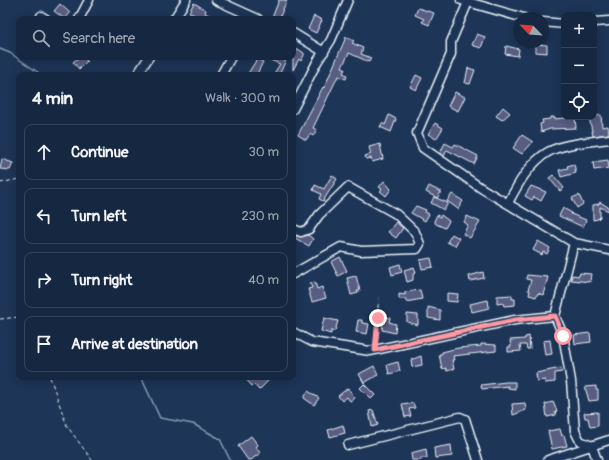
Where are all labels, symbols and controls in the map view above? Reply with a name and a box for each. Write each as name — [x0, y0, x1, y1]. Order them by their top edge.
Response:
north arrow — [513, 12, 549, 48]
map controls — [561, 12, 597, 120]
button: + — [561, 12, 597, 48]
search box — [16, 16, 296, 60]
icon: search — [30, 27, 52, 49]
text: Search here — [62, 29, 135, 48]
button: − — [561, 48, 597, 84]
button: locate — [561, 84, 597, 120]
text: 4 min — [32, 88, 73, 109]
text: Walk · 300 m — [205, 90, 280, 106]
icon: ahead — [33, 141, 55, 163]
text: Continue — [71, 143, 129, 162]
text: 30 m — [249, 144, 279, 160]
icon: left — [33, 205, 55, 227]
text: Turn left — [71, 207, 127, 226]
text: 230 m — [242, 208, 279, 224]
icon: right — [33, 269, 55, 291]
text: Turn right — [71, 271, 132, 290]
text: 40 m — [248, 272, 279, 288]
route end — [369, 309, 387, 327]
route start — [554, 327, 572, 345]
icon: arrive — [33, 333, 55, 355]
text: Arrive at destination — [71, 335, 198, 354]

